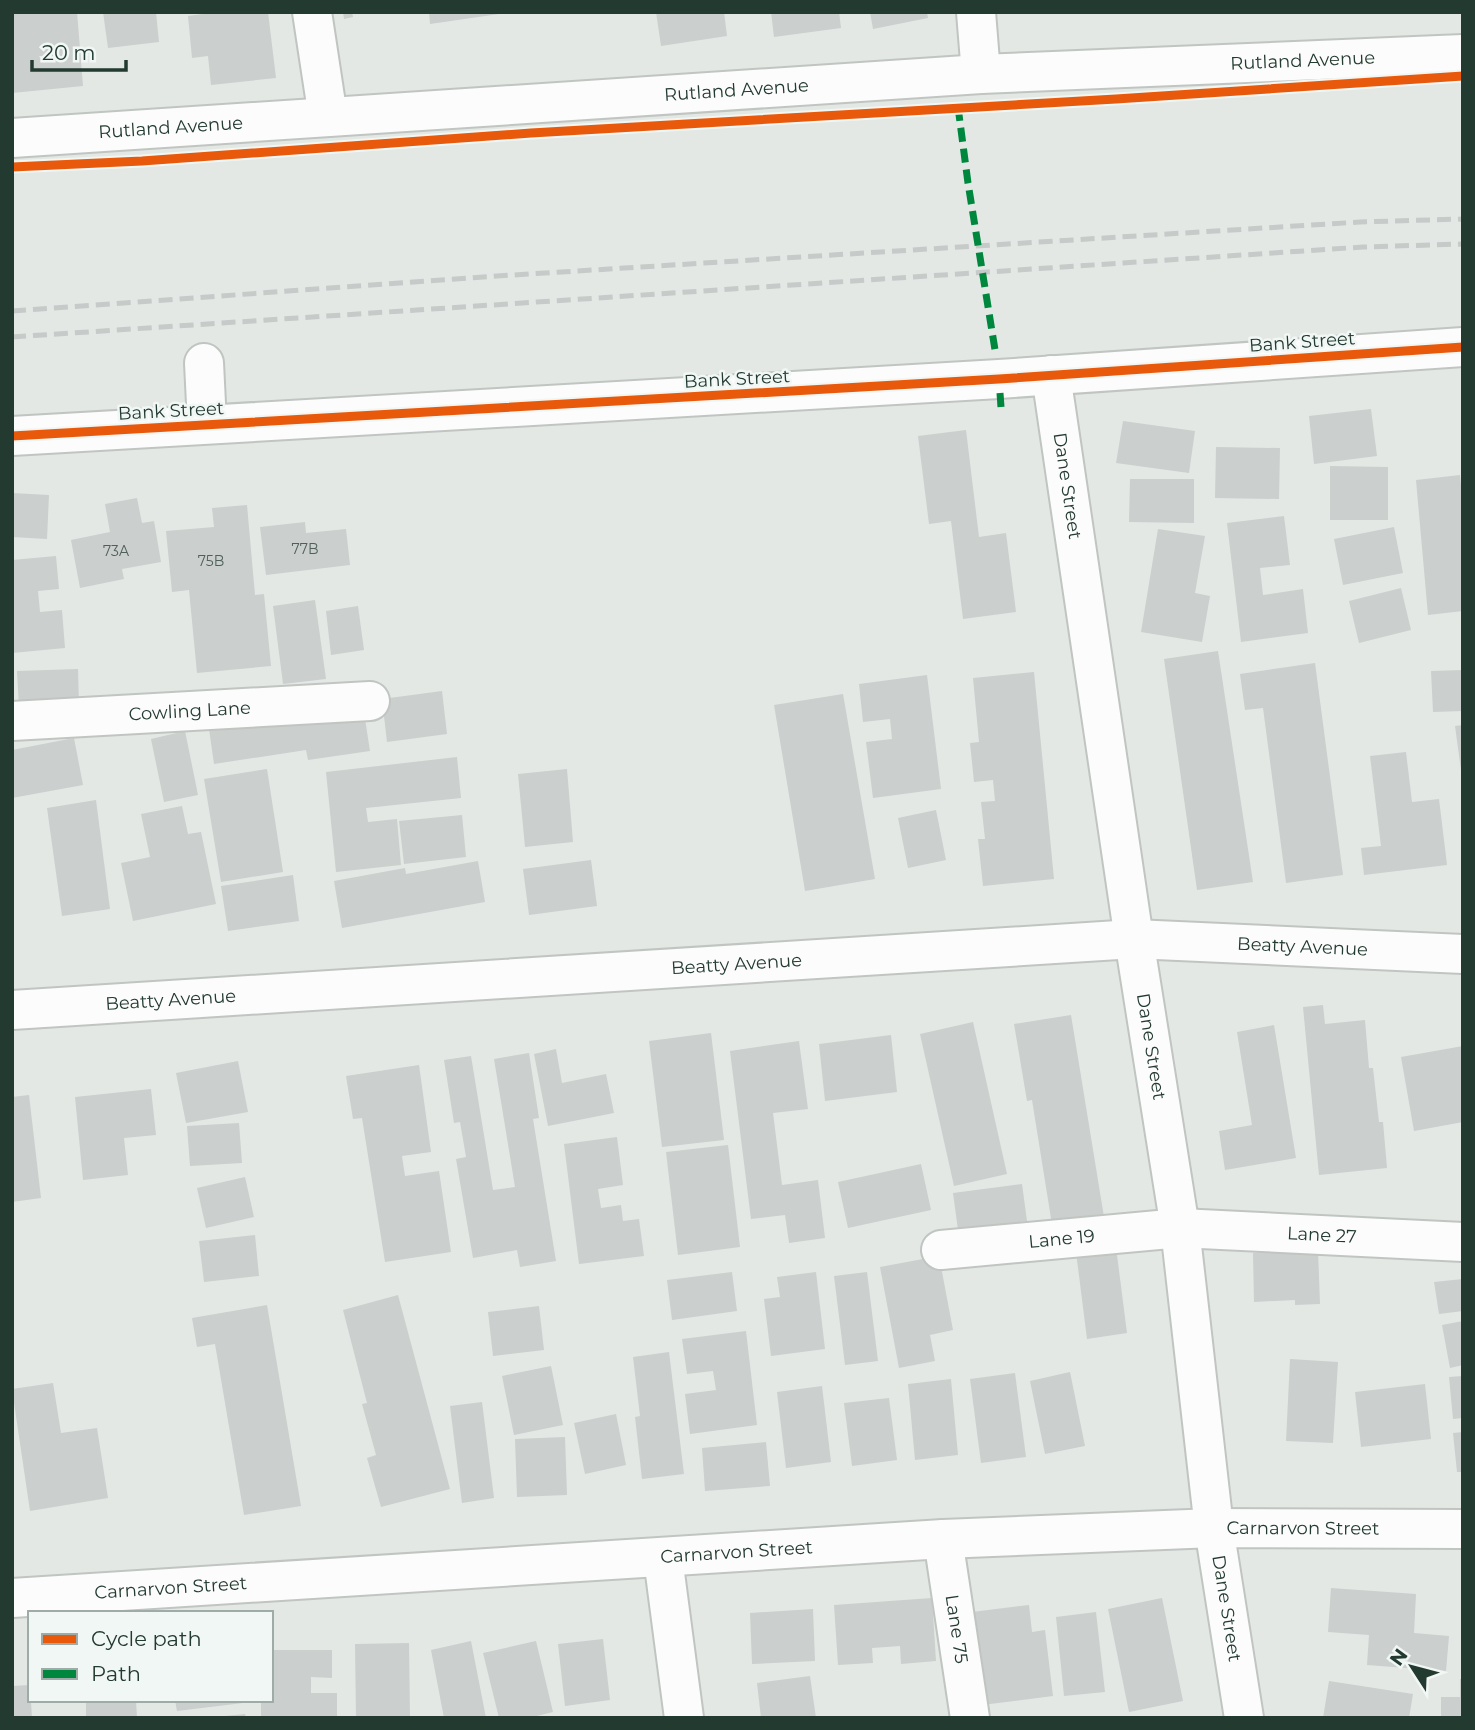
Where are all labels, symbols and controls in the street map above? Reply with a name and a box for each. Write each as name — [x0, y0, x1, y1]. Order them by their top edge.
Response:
scale bar — [32, 28, 126, 72]
text: 20 m — [42, 40, 96, 65]
street label: Rutland Avenue — [1230, 47, 1376, 75]
street label: Rutland Avenue — [663, 74, 810, 106]
street label: Rutland Avenue — [98, 112, 244, 143]
street label: Bank Street — [1248, 327, 1356, 357]
street label: Bank Street — [683, 365, 791, 393]
street label: Bank Street — [117, 397, 225, 425]
street label: Dane Street — [1049, 431, 1086, 541]
house number: 77B — [291, 540, 319, 558]
house number: 73A — [103, 542, 130, 560]
house number: 75B — [198, 552, 224, 570]
street label: Cowling Lane — [128, 697, 252, 725]
street label: Beatty Avenue — [1237, 933, 1369, 961]
street label: Beatty Avenue — [670, 949, 803, 979]
street label: Beatty Avenue — [105, 985, 237, 1015]
street label: Dane Street — [1132, 992, 1170, 1101]
street label: Lane 27 — [1286, 1222, 1357, 1248]
street label: Lane 19 — [1027, 1225, 1096, 1253]
street label: Carnarvon Street — [1226, 1517, 1379, 1540]
street label: Carnarvon Street — [660, 1536, 813, 1568]
street label: Dane Street — [1207, 1553, 1246, 1663]
street label: Carnarvon Street — [94, 1572, 248, 1604]
street label: Lane 75 — [941, 1593, 973, 1665]
legend — [28, 1611, 273, 1702]
text: Cycle path — [91, 1626, 202, 1651]
north arrow — [1377, 1632, 1447, 1702]
text: N — [1385, 1644, 1412, 1670]
text: Path — [91, 1661, 141, 1686]

